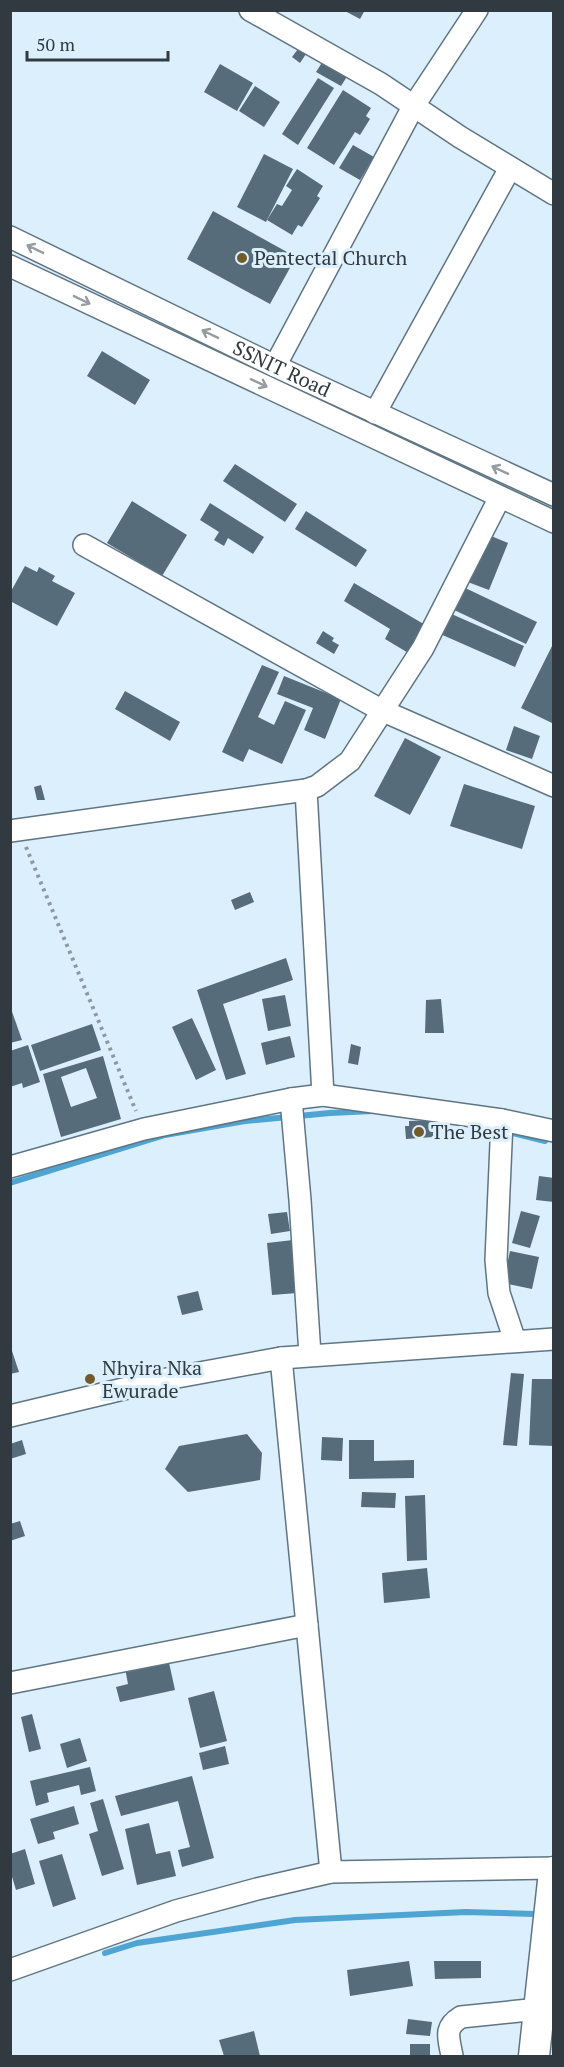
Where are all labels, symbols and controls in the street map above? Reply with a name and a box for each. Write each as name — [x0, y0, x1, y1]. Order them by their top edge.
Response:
scale bar — [27, 24, 168, 62]
text: 50 m — [36, 32, 76, 56]
one-way arrow — [26, 242, 44, 254]
place label: Pentectal Church — [254, 244, 408, 271]
marker: Pentectal Church — [235, 251, 249, 265]
one-way arrow — [73, 295, 91, 307]
one-way arrow — [201, 328, 219, 339]
street label: SSNIT Road — [229, 334, 335, 403]
one-way arrow — [249, 378, 267, 389]
one-way arrow — [492, 464, 510, 476]
place label: The Best — [431, 1118, 509, 1145]
marker: The Best — [412, 1125, 426, 1139]
place label: Nhyira Nka Ewurade — [102, 1354, 202, 1404]
marker: Nhyira Nka Ewurade — [83, 1372, 97, 1386]

